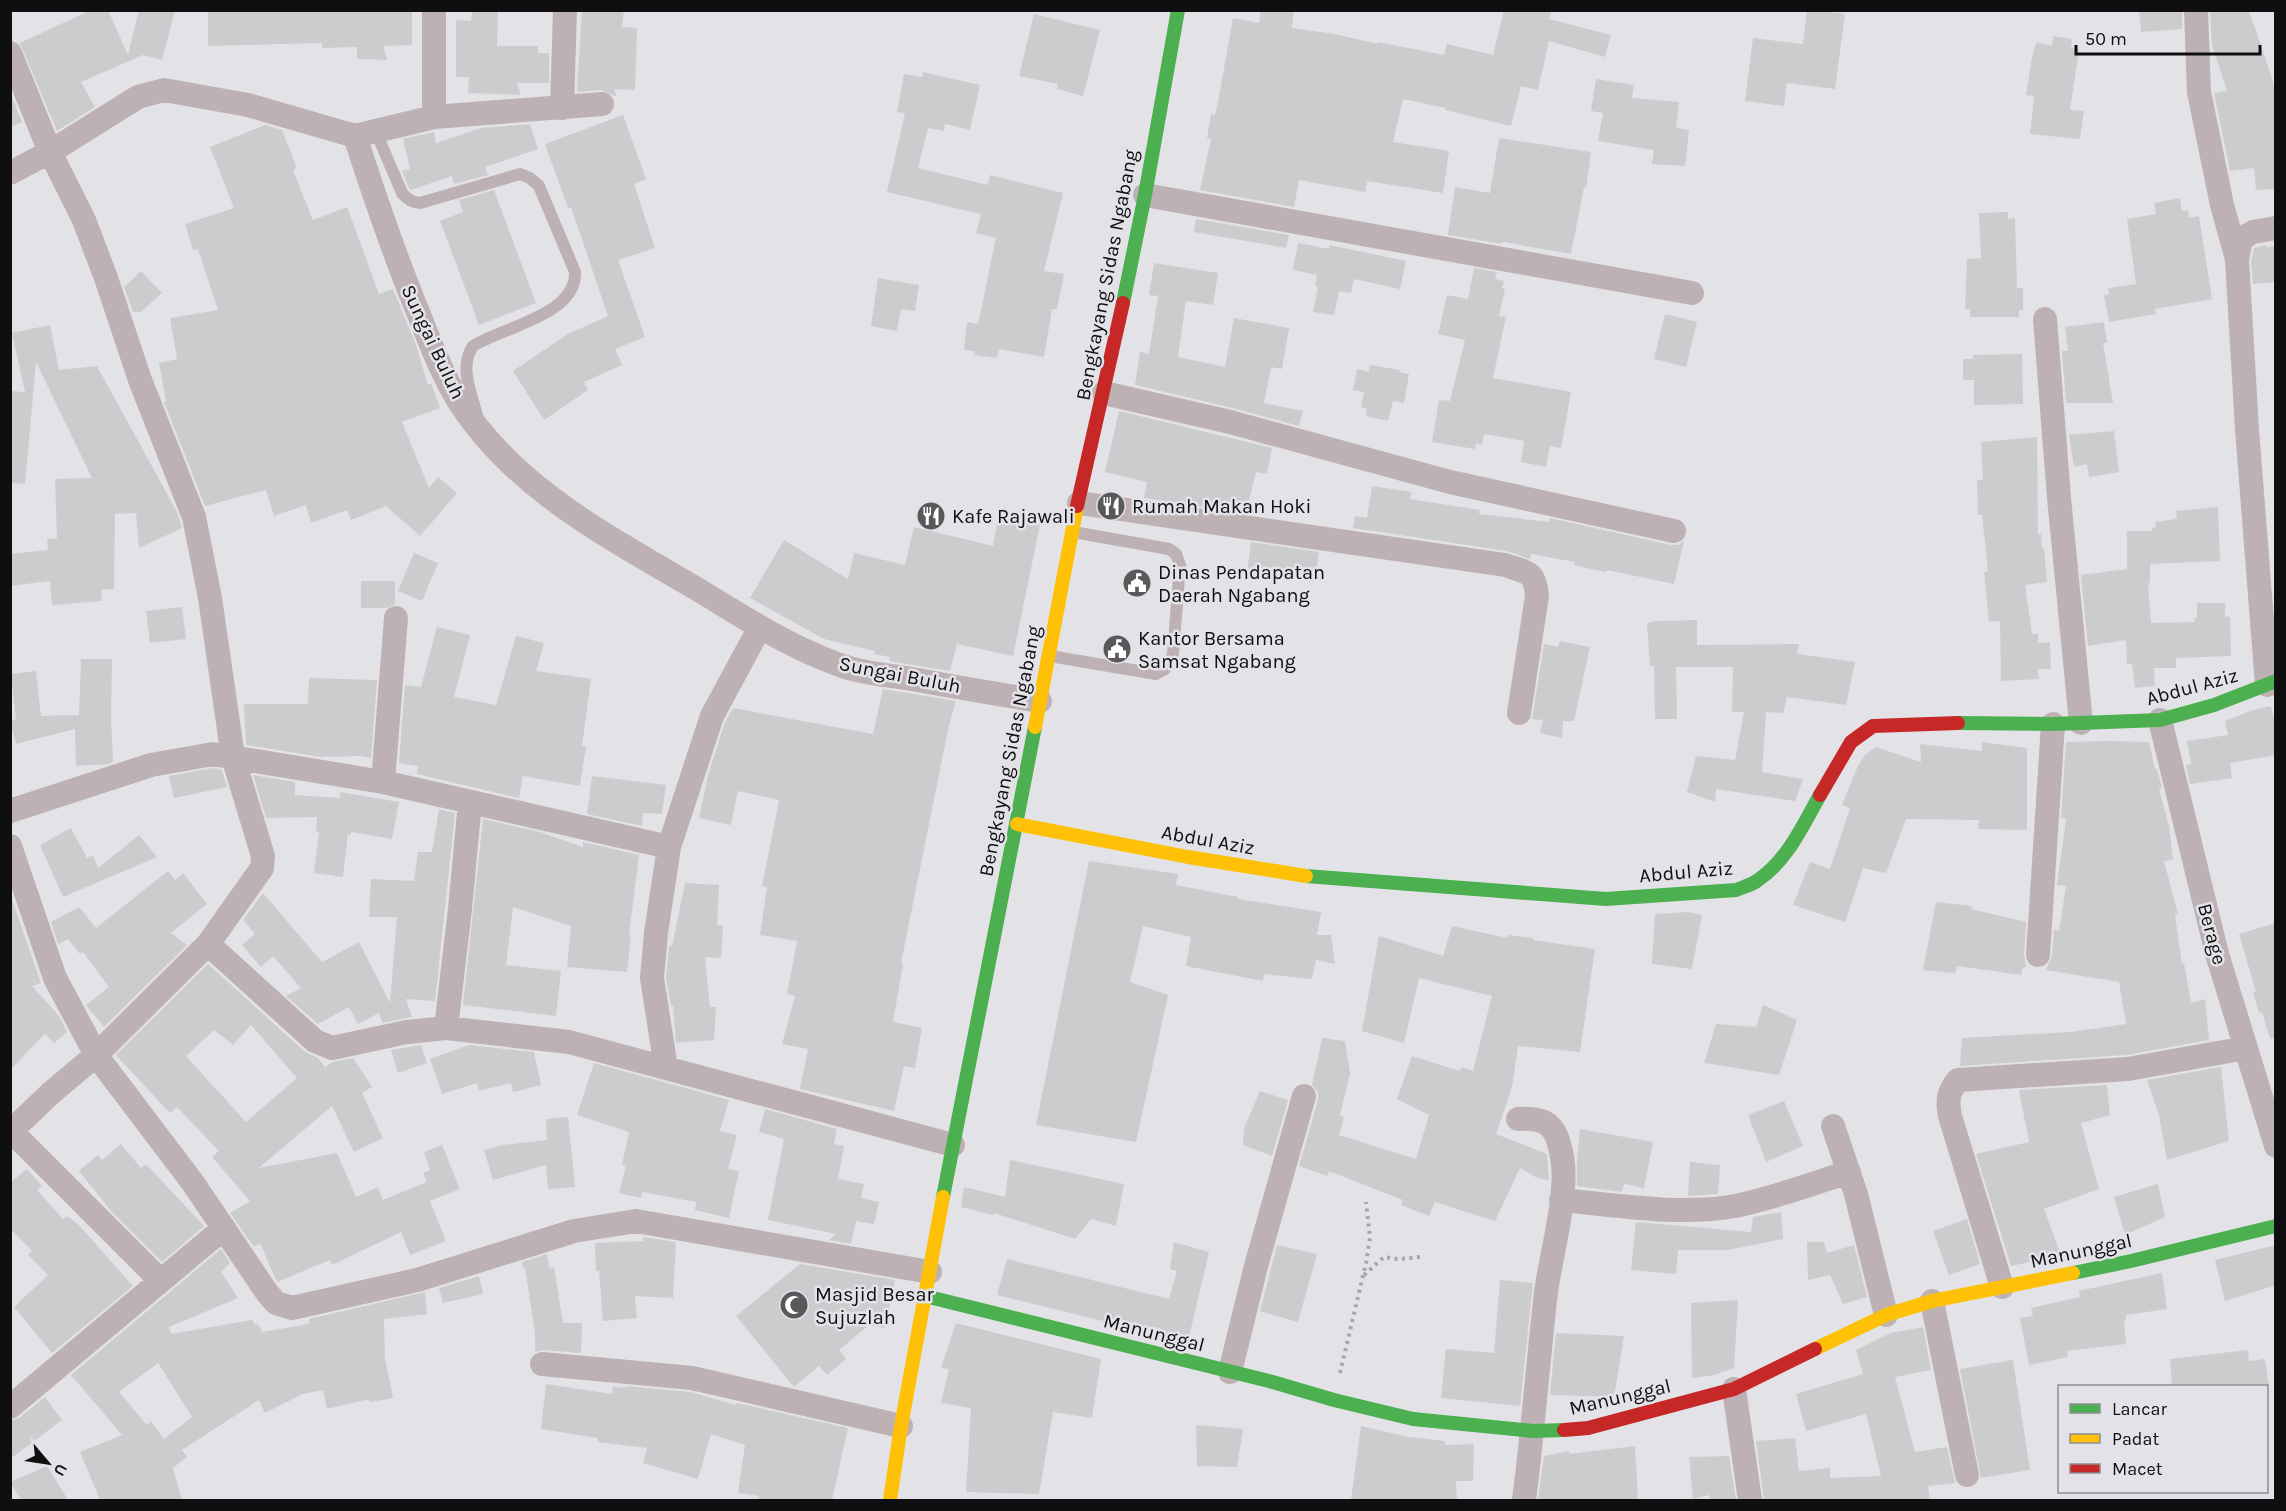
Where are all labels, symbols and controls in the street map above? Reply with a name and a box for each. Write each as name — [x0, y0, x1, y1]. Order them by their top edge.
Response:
scale bar — [2076, 18, 2260, 56]
text: 50 m — [2085, 28, 2127, 50]
street label: Bengkayang Sidas Ngabang — [1071, 148, 1143, 402]
street label: Sungai Buluh — [396, 281, 470, 403]
restaurant icon: Rumah Makan Hoki — [1095, 490, 1127, 522]
place label: Rumah Makan Hoki — [1132, 495, 1311, 518]
restaurant icon: Kafe Rajawali — [915, 500, 947, 532]
place label: Kafe Rajawali — [952, 505, 1075, 528]
place label: Dinas Pendapatan Daerah Ngabang — [1158, 561, 1325, 607]
public building icon: Dinas Pendapatan Daerah Ngabang — [1121, 567, 1153, 599]
street label: Bengkayang Sidas Ngabang — [974, 624, 1046, 878]
place label: Kantor Bersama Samsat Ngabang — [1138, 627, 1296, 673]
public building icon: Kantor Bersama Samsat Ngabang — [1101, 633, 1133, 665]
street label: Sungai Buluh — [837, 652, 963, 698]
street label: Abdul Aziz — [2144, 664, 2240, 710]
street label: Abdul Aziz — [1160, 821, 1256, 859]
street label: Abdul Aziz — [1638, 856, 1734, 888]
street label: Berage — [2193, 901, 2231, 967]
street label: Manunggal — [2028, 1229, 2134, 1273]
place label: Masjid Besar Sujuzlah — [815, 1283, 935, 1329]
mosque icon: Masjid Besar Sujuzlah — [778, 1289, 810, 1321]
street label: Manunggal — [1101, 1309, 1207, 1357]
street label: Manunggal — [1567, 1374, 1673, 1420]
legend — [2058, 1385, 2268, 1493]
text: Lancar — [2112, 1398, 2167, 1420]
text: Padat — [2112, 1428, 2159, 1450]
north arrow — [18, 1433, 78, 1493]
text: Macet — [2112, 1458, 2163, 1480]
text: U — [50, 1461, 72, 1479]

